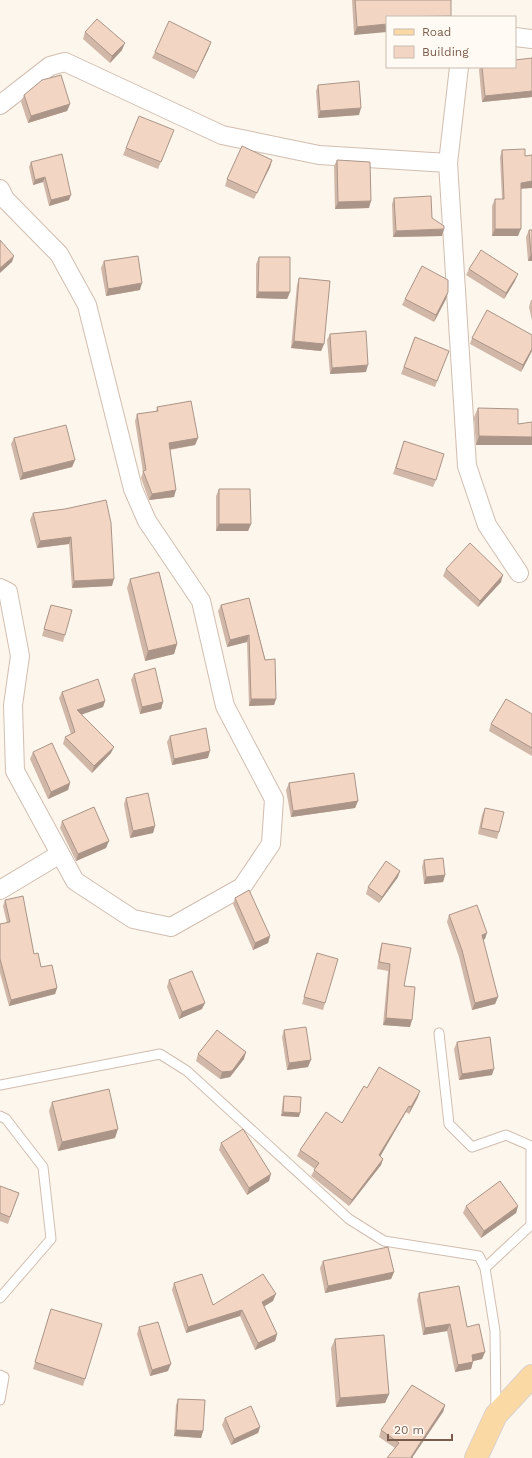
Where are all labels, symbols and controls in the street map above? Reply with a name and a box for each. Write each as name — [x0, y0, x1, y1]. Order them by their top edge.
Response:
legend — [386, 16, 516, 68]
text: Road — [422, 25, 451, 39]
text: Building — [422, 45, 469, 59]
scale bar — [388, 1416, 452, 1442]
text: 20 m — [394, 1423, 424, 1437]

